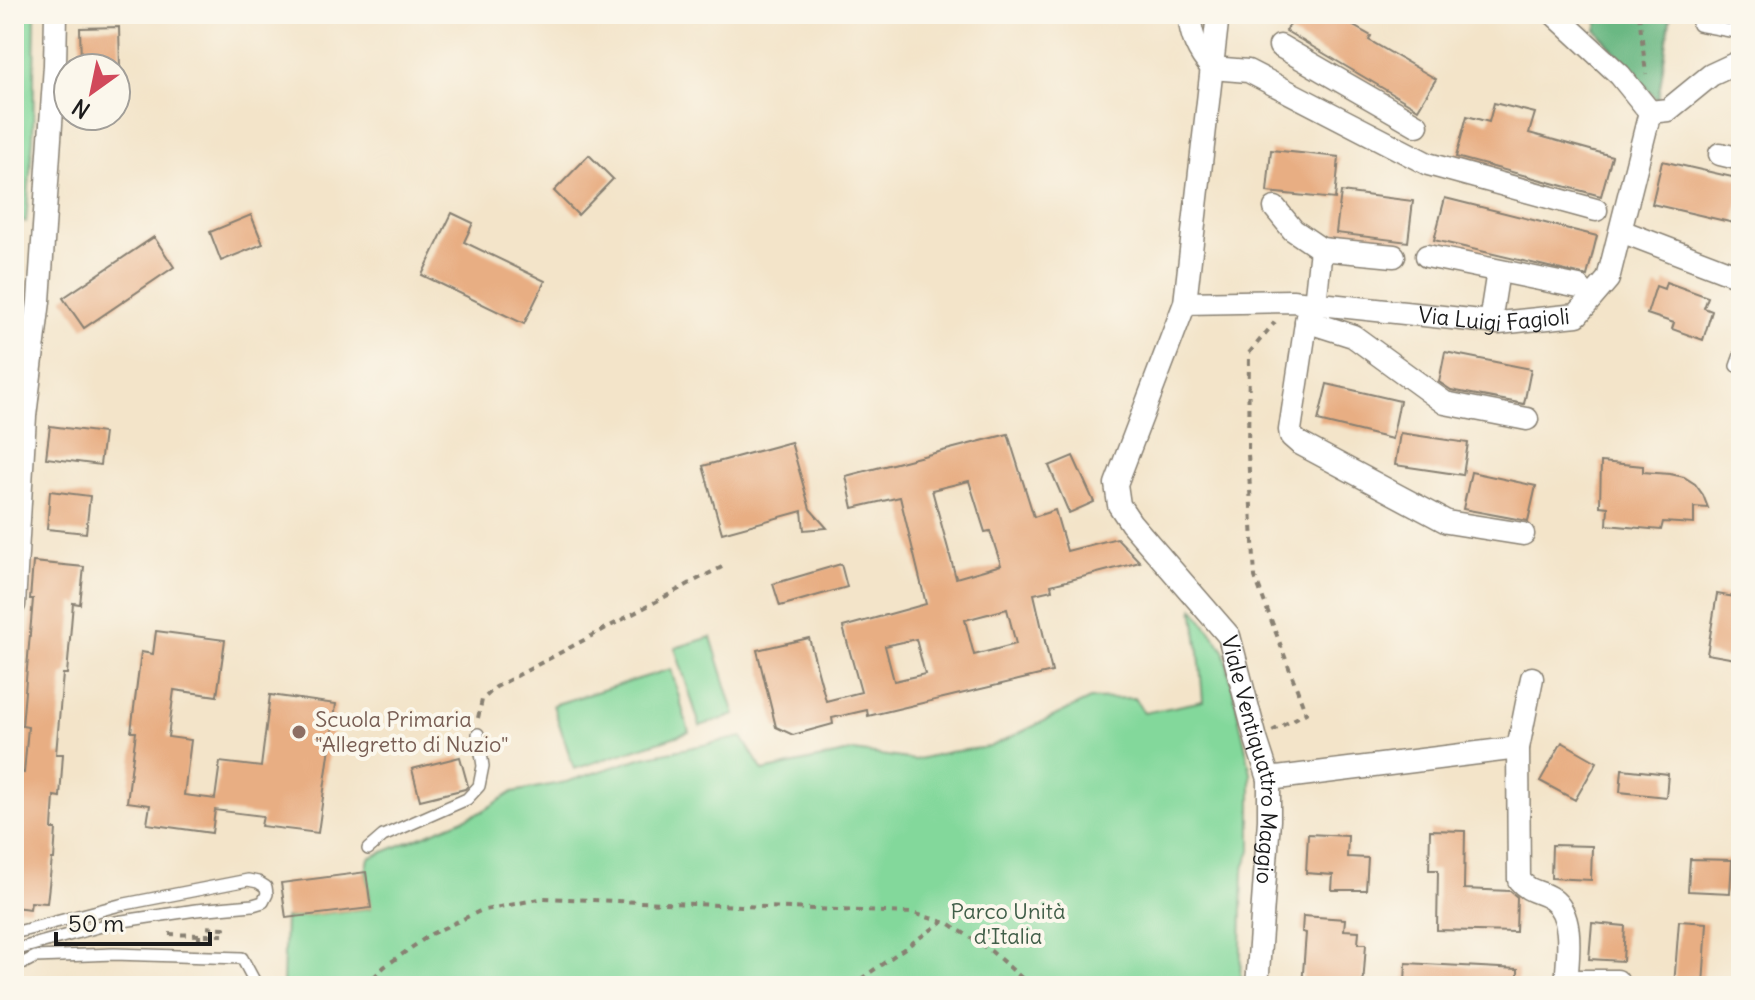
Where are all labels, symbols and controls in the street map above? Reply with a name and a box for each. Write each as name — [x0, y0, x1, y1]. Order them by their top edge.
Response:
north arrow — [52, 52, 132, 132]
text: N — [67, 93, 95, 125]
street label: Via Luigi Fagioli — [1417, 301, 1571, 337]
street label: Viale Ventiquattro Maggio — [1215, 633, 1284, 885]
place label: Scuola Primaria "Allegretto di Nuzio" — [315, 705, 508, 758]
marker: Scuola Primaria "Allegretto di Nuzio" — [290, 723, 308, 741]
scale bar — [56, 896, 210, 946]
park label: Parco Unità d'Italia — [950, 897, 1066, 950]
text: 50 m — [68, 908, 124, 938]

